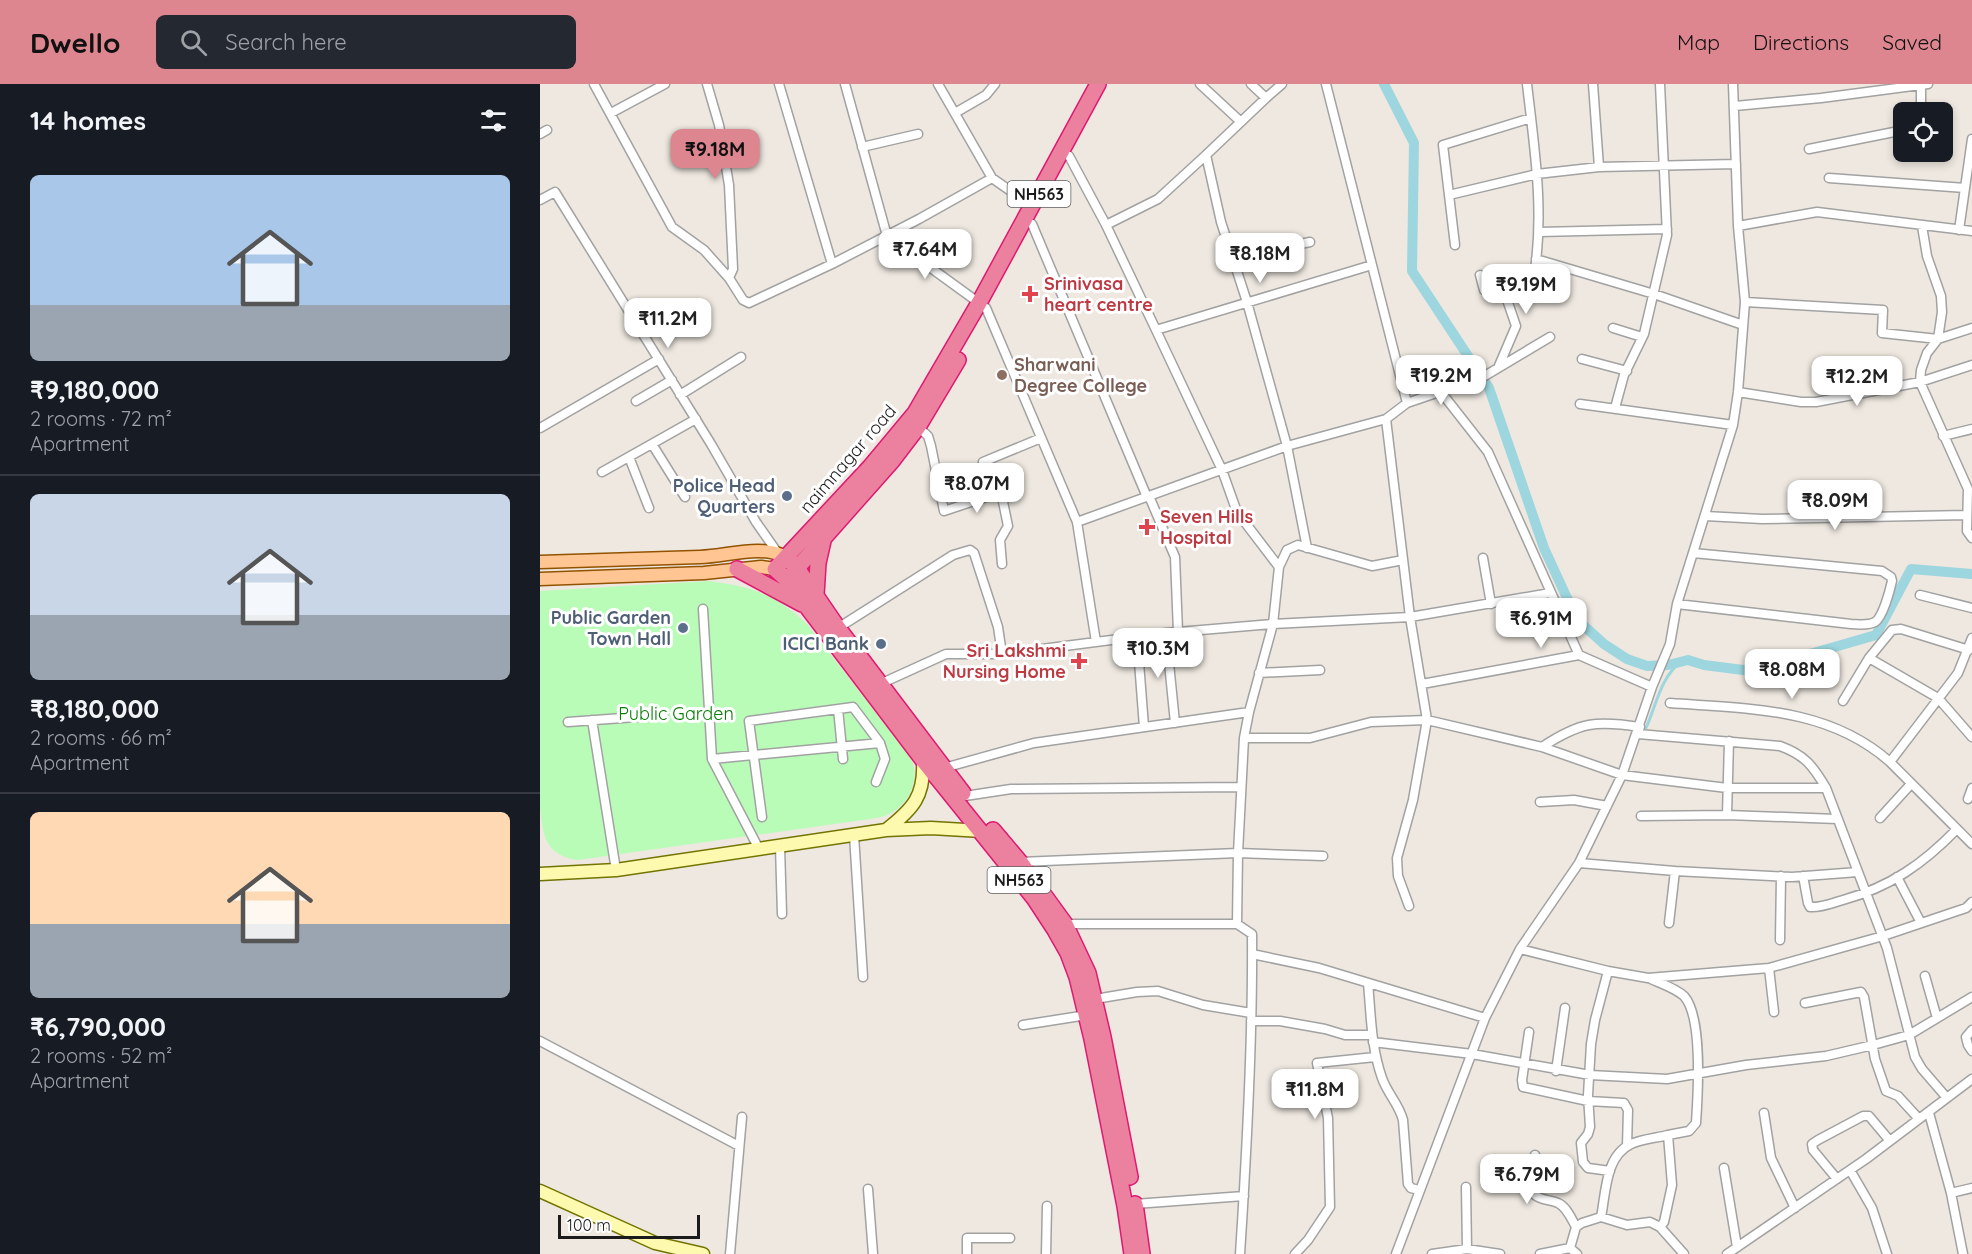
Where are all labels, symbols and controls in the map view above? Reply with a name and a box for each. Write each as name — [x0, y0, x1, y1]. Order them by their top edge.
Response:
search box — [156, 15, 576, 69]
text: Dwello — [30, 25, 120, 60]
icon: search — [177, 26, 210, 59]
text: Search here — [225, 28, 347, 56]
text: Map — [1677, 29, 1720, 55]
text: Directions — [1753, 29, 1849, 55]
text: Saved — [1882, 29, 1942, 55]
map controls — [1893, 102, 1953, 162]
button: locate — [1893, 102, 1953, 162]
text: 14 homes — [30, 104, 146, 137]
icon: filters — [477, 104, 510, 137]
pin: ₹9.18M — [666, 129, 764, 180]
text: ₹9.18M — [685, 136, 745, 161]
road number: NH563 — [1008, 181, 1070, 207]
icon: home — [216, 214, 324, 322]
pin: ₹7.64M — [876, 229, 974, 280]
pin: ₹8.18M — [1211, 233, 1309, 284]
text: ₹7.64M — [893, 236, 957, 261]
text: ₹8.18M — [1229, 240, 1291, 265]
pin: ₹9.19M — [1477, 264, 1575, 315]
text: ₹9.19M — [1495, 271, 1557, 296]
place label: Srinivasa heart centre — [1044, 272, 1153, 316]
marker: Srinivasa heart centre — [1021, 285, 1039, 303]
pin: ₹11.2M — [619, 298, 717, 349]
text: ₹11.2M — [638, 305, 698, 330]
place label: Sharwani Degree College — [1014, 353, 1147, 397]
pin: ₹19.2M — [1392, 355, 1490, 406]
pin: ₹12.2M — [1808, 356, 1906, 407]
text: ₹19.2M — [1410, 362, 1472, 387]
text: ₹12.2M — [1826, 363, 1888, 388]
marker: Sharwani Degree College — [995, 368, 1009, 382]
text: ₹9,180,000 — [30, 373, 159, 406]
street label: naimnagar road — [794, 400, 901, 518]
text: 2 rooms · 72 m² — [30, 406, 172, 431]
text: Apartment — [30, 431, 130, 456]
pin: ₹8.07M — [928, 463, 1026, 514]
text: ₹8.07M — [944, 470, 1010, 495]
place label: Police Head Quarters — [673, 474, 775, 518]
pin: ₹8.09M — [1786, 480, 1884, 531]
text: ₹8.09M — [1801, 487, 1869, 512]
marker: Police Head Quarters — [780, 489, 794, 503]
place label: Seven Hills Hospital — [1160, 505, 1254, 549]
marker: Seven Hills Hospital — [1138, 518, 1156, 536]
icon: home — [216, 533, 324, 641]
pin: ₹6.91M — [1492, 598, 1590, 649]
text: ₹6.91M — [1510, 605, 1572, 630]
place label: Public Garden Town Hall — [551, 606, 671, 650]
marker: Public Garden Town Hall — [676, 621, 690, 635]
pin: ₹10.3M — [1109, 628, 1207, 679]
place label: ICICI Bank — [782, 632, 869, 655]
text: ₹10.3M — [1126, 635, 1190, 660]
marker: ICICI Bank — [874, 637, 888, 651]
place label: Sri Lakshmi Nursing Home — [943, 639, 1066, 683]
pin: ₹8.08M — [1743, 649, 1841, 700]
marker: Sri Lakshmi Nursing Home — [1070, 652, 1088, 670]
text: ₹8.08M — [1759, 656, 1825, 681]
text: ₹8,180,000 — [30, 692, 159, 725]
park label: Public Garden — [618, 702, 734, 725]
text: 2 rooms · 66 m² — [30, 725, 172, 750]
text: Apartment — [30, 750, 130, 775]
icon: home — [216, 851, 324, 959]
road number: NH563 — [988, 867, 1050, 893]
text: ₹6,790,000 — [30, 1010, 166, 1043]
text: 2 rooms · 52 m² — [30, 1043, 172, 1068]
text: Apartment — [30, 1068, 130, 1093]
pin: ₹11.8M — [1266, 1069, 1364, 1120]
text: ₹11.8M — [1286, 1076, 1344, 1101]
pin: ₹6.79M — [1478, 1154, 1576, 1205]
text: ₹6.79M — [1494, 1161, 1560, 1186]
scale bar — [558, 1212, 700, 1240]
text: 100 m — [567, 1215, 611, 1235]

